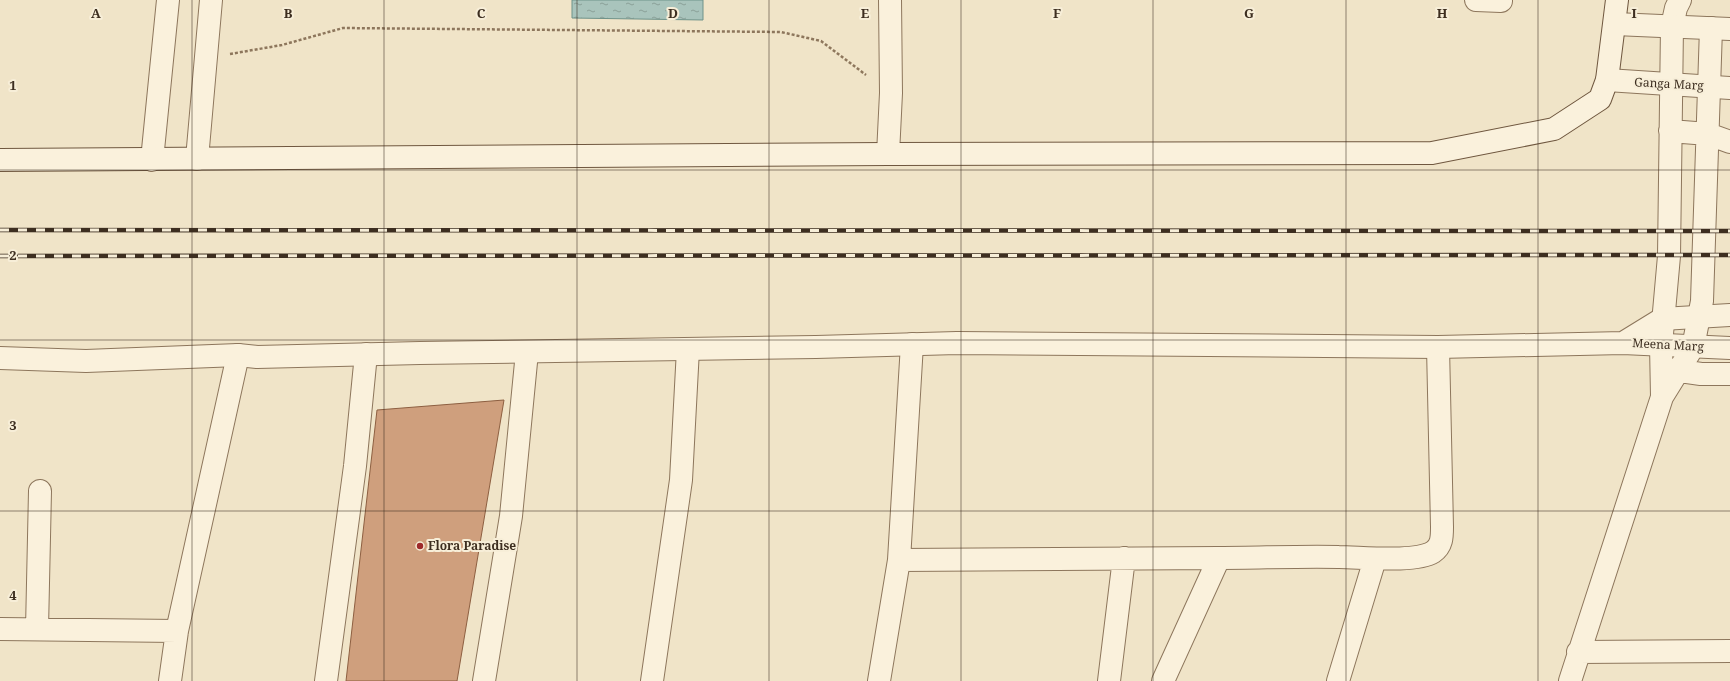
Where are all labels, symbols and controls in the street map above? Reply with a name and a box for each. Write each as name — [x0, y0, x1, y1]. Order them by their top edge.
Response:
text: A — [91, 4, 101, 22]
text: B — [284, 4, 293, 22]
text: C — [477, 4, 486, 22]
text: D — [668, 4, 678, 22]
text: E — [861, 4, 870, 22]
text: F — [1053, 4, 1061, 22]
text: G — [1244, 4, 1254, 22]
text: H — [1437, 4, 1448, 22]
text: I — [1631, 4, 1637, 22]
street label: Ganga Marg — [1634, 73, 1705, 94]
text: 1 — [9, 76, 17, 94]
text: 2 — [9, 246, 17, 264]
street label: Meena Marg — [1632, 334, 1705, 355]
text: 3 — [9, 416, 17, 434]
place label: Flora Paradise — [428, 537, 516, 554]
marker: Flora Paradise — [415, 541, 425, 551]
text: 4 — [9, 586, 17, 604]

